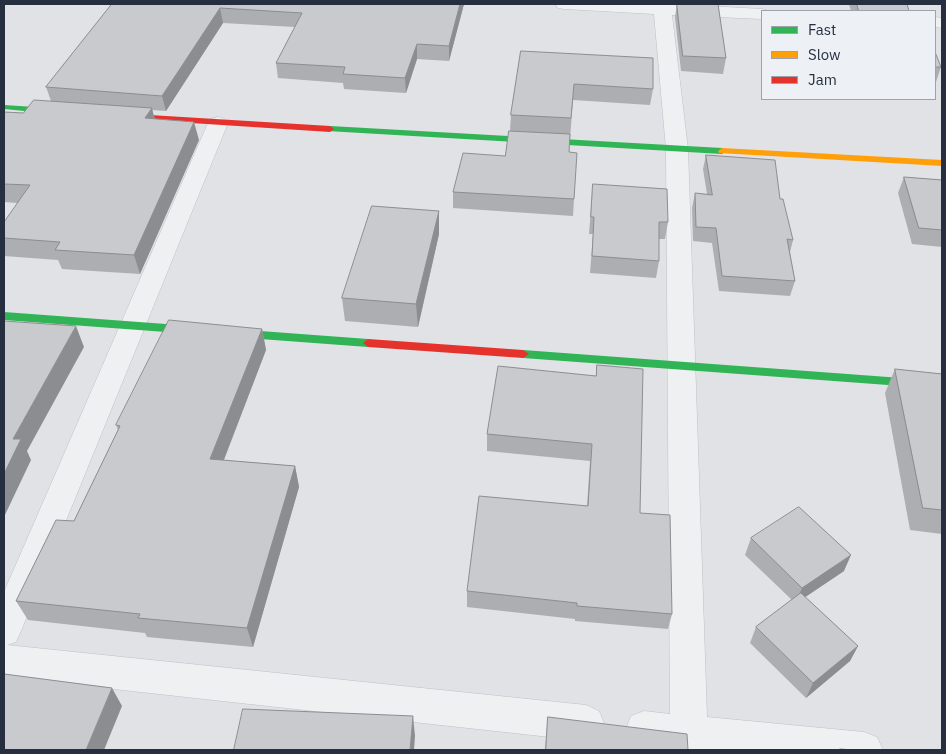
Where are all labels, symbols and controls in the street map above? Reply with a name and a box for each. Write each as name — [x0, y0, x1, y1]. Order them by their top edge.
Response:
legend — [761, 10, 936, 100]
text: Fast — [808, 20, 836, 39]
text: Slow — [808, 45, 841, 64]
text: Jam — [808, 70, 837, 89]

